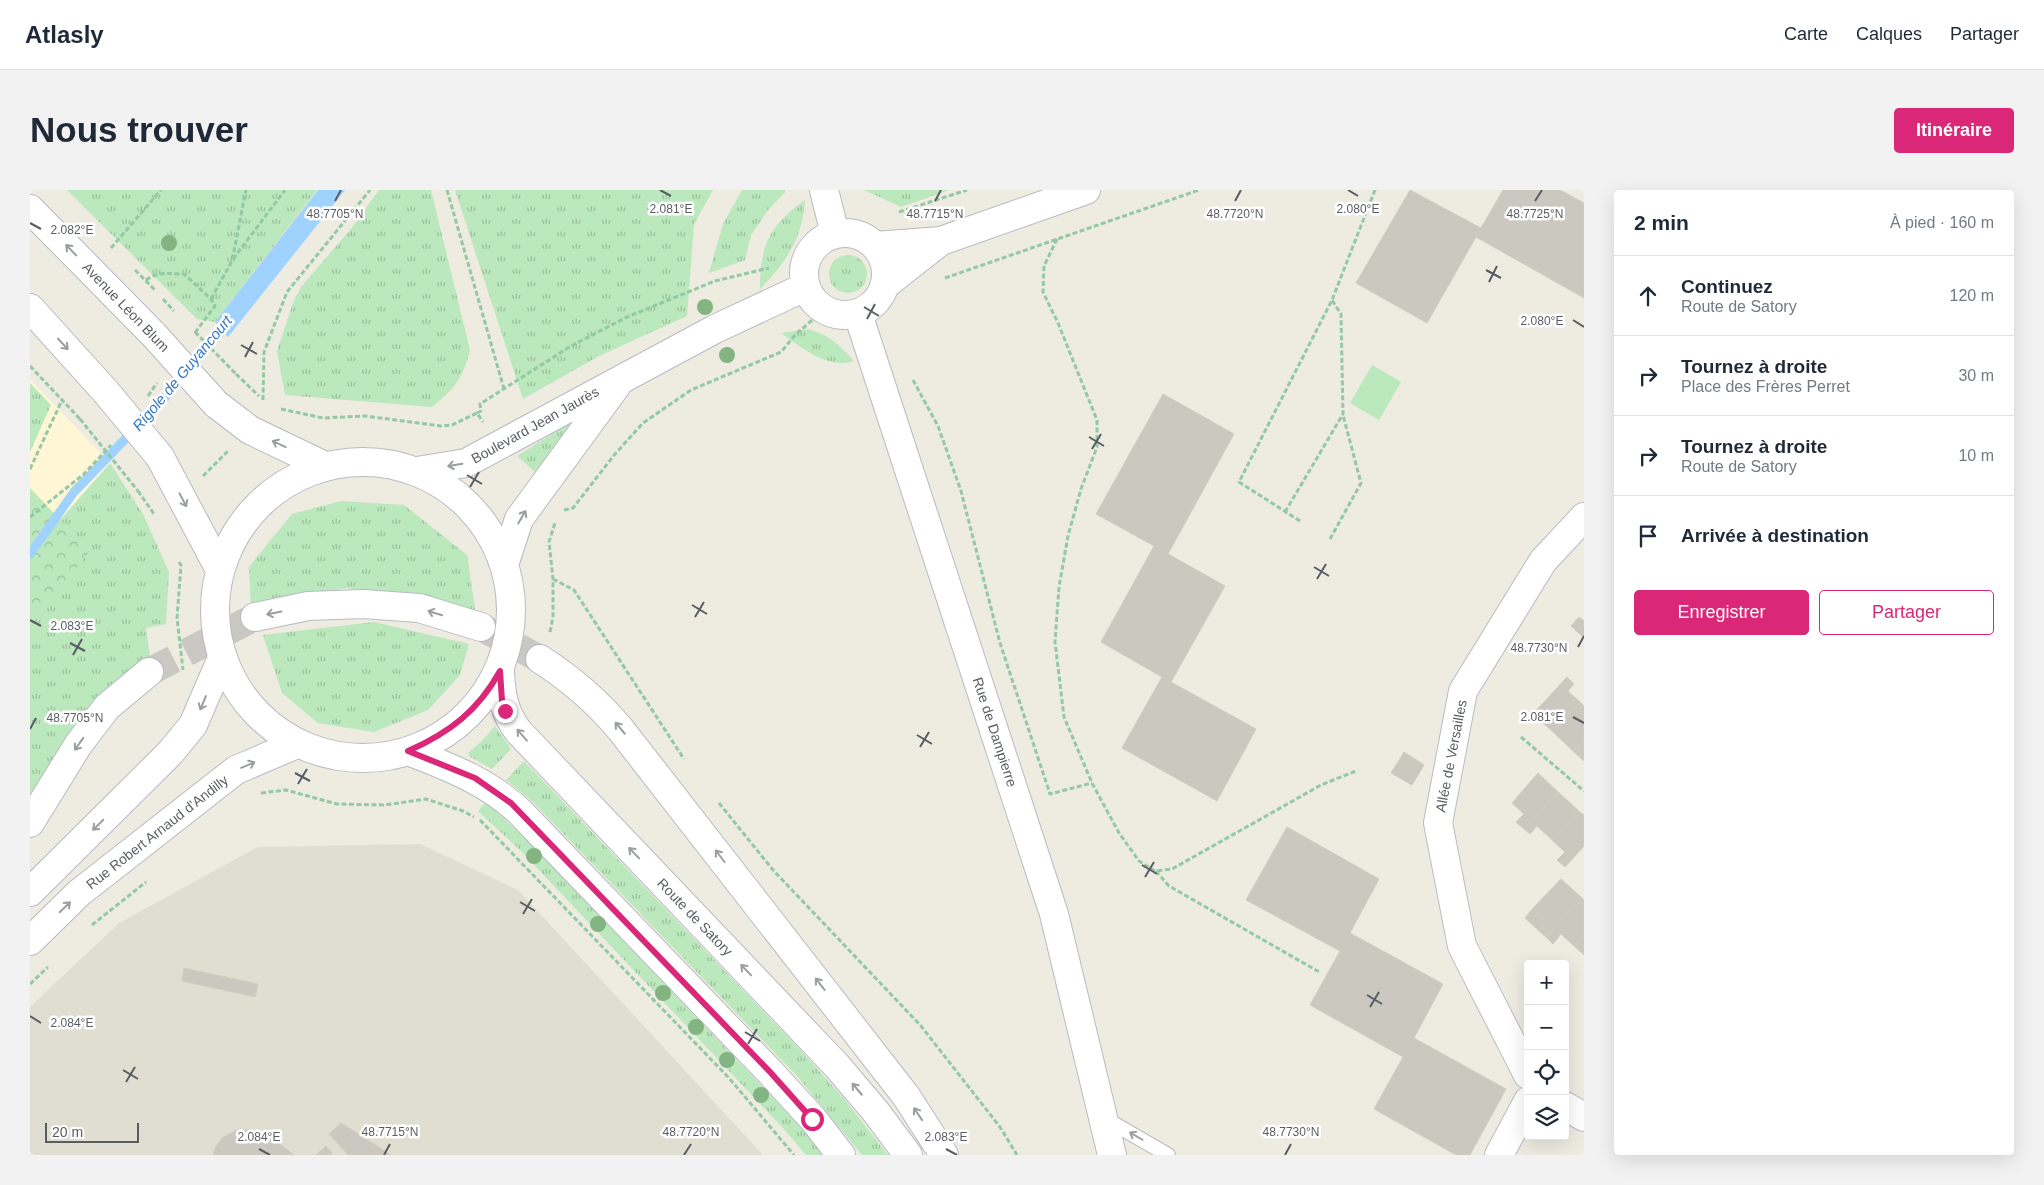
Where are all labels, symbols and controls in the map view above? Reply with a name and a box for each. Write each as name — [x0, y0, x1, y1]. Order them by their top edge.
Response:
text: Atlasly — [25, 21, 104, 48]
text: Carte — [1784, 24, 1828, 44]
text: Calques — [1856, 24, 1922, 44]
text: Partager — [1950, 24, 2019, 44]
button: Itinéraire — [1894, 108, 2014, 153]
text: Nous trouver — [30, 110, 248, 149]
text: 2.081°E — [650, 202, 692, 216]
text: 2.080°E — [1337, 202, 1379, 216]
text: 48.7705°N — [307, 207, 363, 221]
text: 48.7715°N — [907, 207, 963, 221]
text: 48.7720°N — [1207, 207, 1263, 221]
text: 48.7725°N — [1507, 207, 1563, 221]
text: 2 min — [1634, 211, 1689, 234]
text: À pied · 160 m — [1890, 214, 1994, 231]
text: 2.082°E — [51, 223, 93, 237]
one-way arrow — [65, 244, 77, 256]
street label: Avenue Léon Blum — [79, 259, 173, 355]
text: Continuez — [1681, 276, 1773, 297]
icon: ahead — [1634, 282, 1662, 310]
text: 120 m — [1950, 287, 1994, 304]
text: Route de Satory — [1681, 298, 1797, 315]
water label: Rigole de Guyancourt — [129, 311, 236, 434]
text: 2.080°E — [1521, 314, 1563, 328]
one-way arrow — [57, 338, 69, 351]
text: Tournez à droite — [1681, 356, 1827, 377]
icon: right — [1634, 362, 1662, 390]
text: 30 m — [1958, 367, 1994, 384]
text: Place des Frères Perret — [1681, 378, 1850, 395]
street label: Boulevard Jean Jaurès — [468, 383, 602, 467]
text: Tournez à droite — [1681, 436, 1827, 457]
one-way arrow — [272, 439, 287, 448]
icon: right — [1634, 442, 1662, 470]
text: 10 m — [1958, 447, 1994, 464]
text: Route de Satory — [1681, 458, 1797, 475]
one-way arrow — [447, 460, 463, 470]
one-way arrow — [178, 493, 188, 507]
one-way arrow — [517, 509, 527, 524]
icon: arrive — [1634, 522, 1662, 550]
text: Arrivée à destination — [1681, 525, 1869, 546]
button: Enregistrer — [1634, 590, 1809, 635]
button: Partager — [1819, 590, 1994, 635]
one-way arrow — [427, 607, 443, 617]
one-way arrow — [266, 609, 282, 618]
text: 2.083°E — [51, 619, 93, 633]
text: 48.7730°N — [1511, 641, 1567, 655]
street label: Rue de Dampierre — [970, 675, 1020, 789]
one-way arrow — [197, 695, 207, 710]
street label: Allée de Versailles — [1432, 698, 1470, 814]
route end — [494, 700, 517, 723]
text: 2.081°E — [1521, 710, 1563, 724]
text: 48.7705°N — [47, 711, 103, 725]
one-way arrow — [614, 722, 625, 735]
one-way arrow — [516, 729, 527, 742]
one-way arrow — [74, 737, 84, 751]
one-way arrow — [241, 759, 256, 768]
street label: Rue Robert Arnaud d'Andilly — [83, 772, 231, 892]
one-way arrow — [91, 819, 104, 831]
one-way arrow — [627, 847, 640, 859]
one-way arrow — [715, 849, 725, 863]
street label: Route de Satory — [654, 875, 736, 959]
one-way arrow — [59, 901, 71, 913]
map controls — [1524, 960, 1569, 1140]
button: + — [1524, 960, 1569, 1005]
one-way arrow — [740, 964, 752, 976]
one-way arrow — [814, 978, 825, 991]
button: − — [1524, 1005, 1569, 1050]
text: 2.084°E — [51, 1016, 93, 1030]
button: locate — [1524, 1050, 1569, 1095]
one-way arrow — [851, 1083, 862, 1096]
button: layers — [1524, 1095, 1569, 1140]
one-way arrow — [913, 1107, 923, 1121]
route start — [801, 1108, 824, 1131]
scale bar — [45, 1120, 139, 1143]
text: 20 m — [52, 1124, 83, 1140]
text: 48.7715°N — [362, 1125, 418, 1139]
text: 48.7720°N — [663, 1125, 719, 1139]
text: 48.7730°N — [1263, 1125, 1319, 1139]
text: 2.084°E — [238, 1130, 280, 1144]
text: 2.083°E — [925, 1130, 967, 1144]
one-way arrow — [1129, 1131, 1144, 1141]

